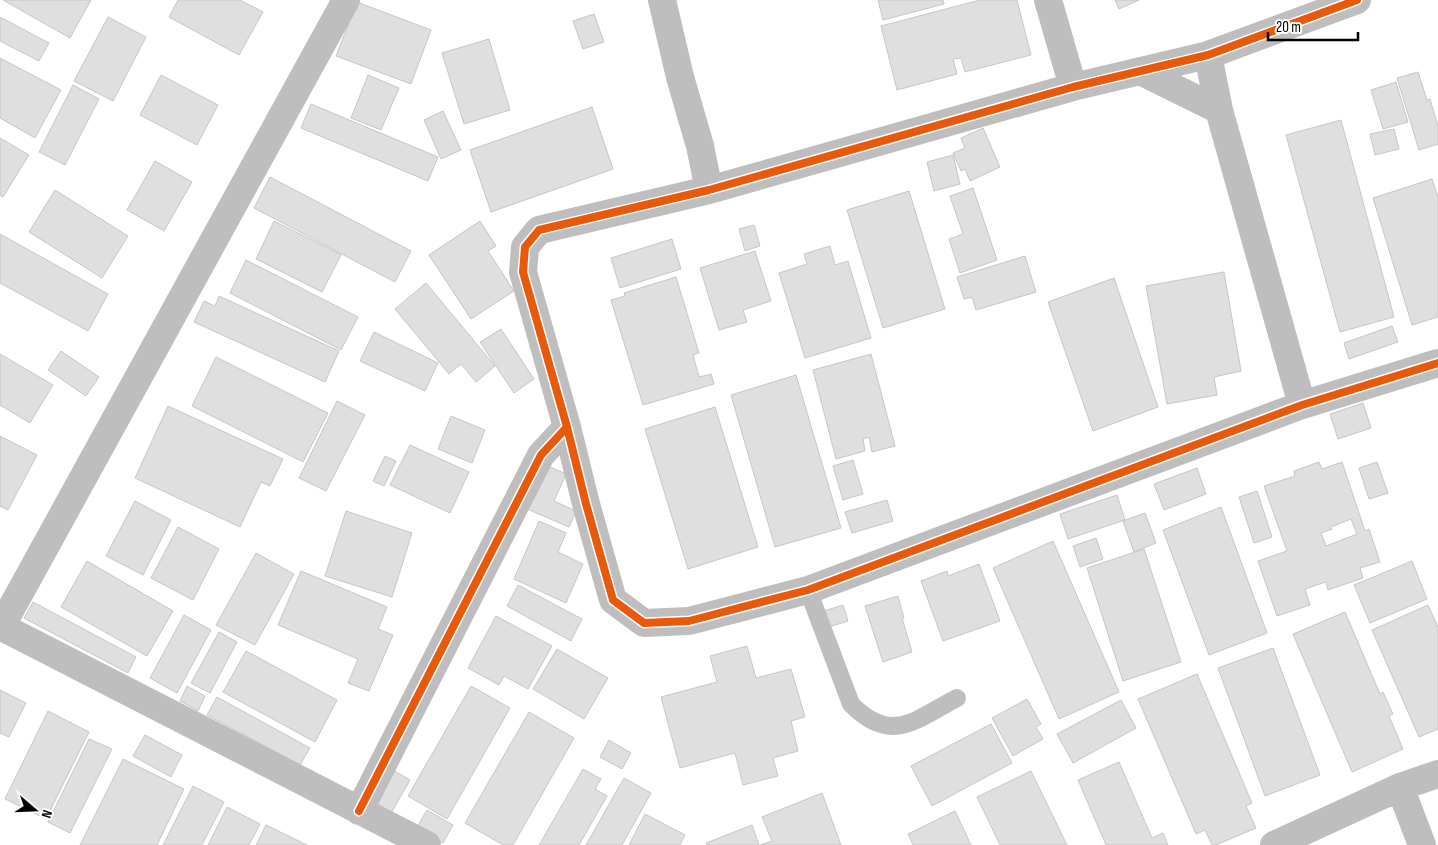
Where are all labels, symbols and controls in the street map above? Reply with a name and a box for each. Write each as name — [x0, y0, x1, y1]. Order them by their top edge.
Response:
scale bar — [1268, 10, 1358, 42]
text: 20 m — [1276, 18, 1301, 37]
north arrow — [10, 785, 60, 835]
text: N — [38, 808, 56, 820]

